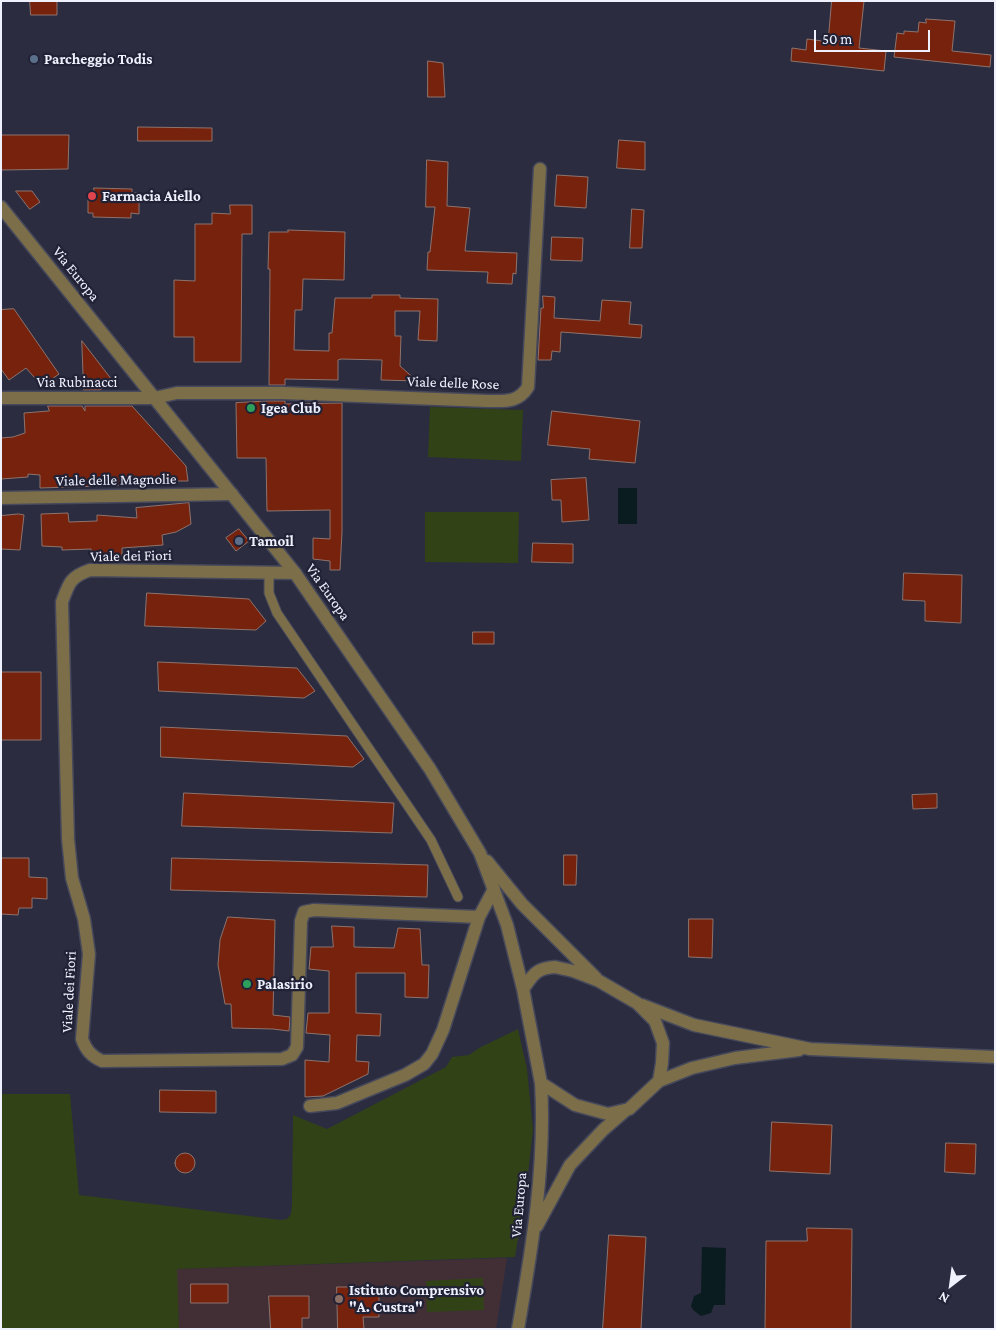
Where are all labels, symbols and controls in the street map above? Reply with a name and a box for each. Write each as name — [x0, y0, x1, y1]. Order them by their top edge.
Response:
scale bar — [816, 20, 932, 52]
text: 50 m — [822, 31, 852, 47]
place label: Parcheggio Todis — [44, 50, 152, 68]
marker: Parcheggio Todis — [28, 53, 40, 65]
place label: Farmacia Aiello — [102, 187, 201, 205]
marker: Farmacia Aiello — [86, 190, 98, 202]
street label: Via Europa — [48, 243, 104, 305]
street label: Viale delle Rose — [407, 372, 499, 394]
street label: Via Rubinacci — [36, 373, 118, 391]
place label: Igea Club — [261, 399, 321, 417]
marker: Igea Club — [245, 402, 257, 414]
street label: Viale delle Magnolie — [55, 470, 177, 490]
place label: Tamoil — [249, 532, 294, 550]
marker: Tamoil — [233, 535, 245, 547]
street label: Viale dei Fiori — [90, 546, 172, 566]
street label: Via Europa — [302, 560, 354, 624]
street label: Viale dei Fiori — [58, 951, 80, 1033]
place label: Palasirio — [257, 975, 313, 993]
marker: Palasirio — [241, 978, 253, 990]
street label: Via Europa — [507, 1172, 531, 1238]
north arrow — [926, 1260, 976, 1310]
place label: Istituto Comprensivo "A. Custra" — [349, 1281, 484, 1316]
text: N — [935, 1289, 952, 1307]
marker: Istituto Comprensivo "A. Custra" — [333, 1293, 345, 1305]

